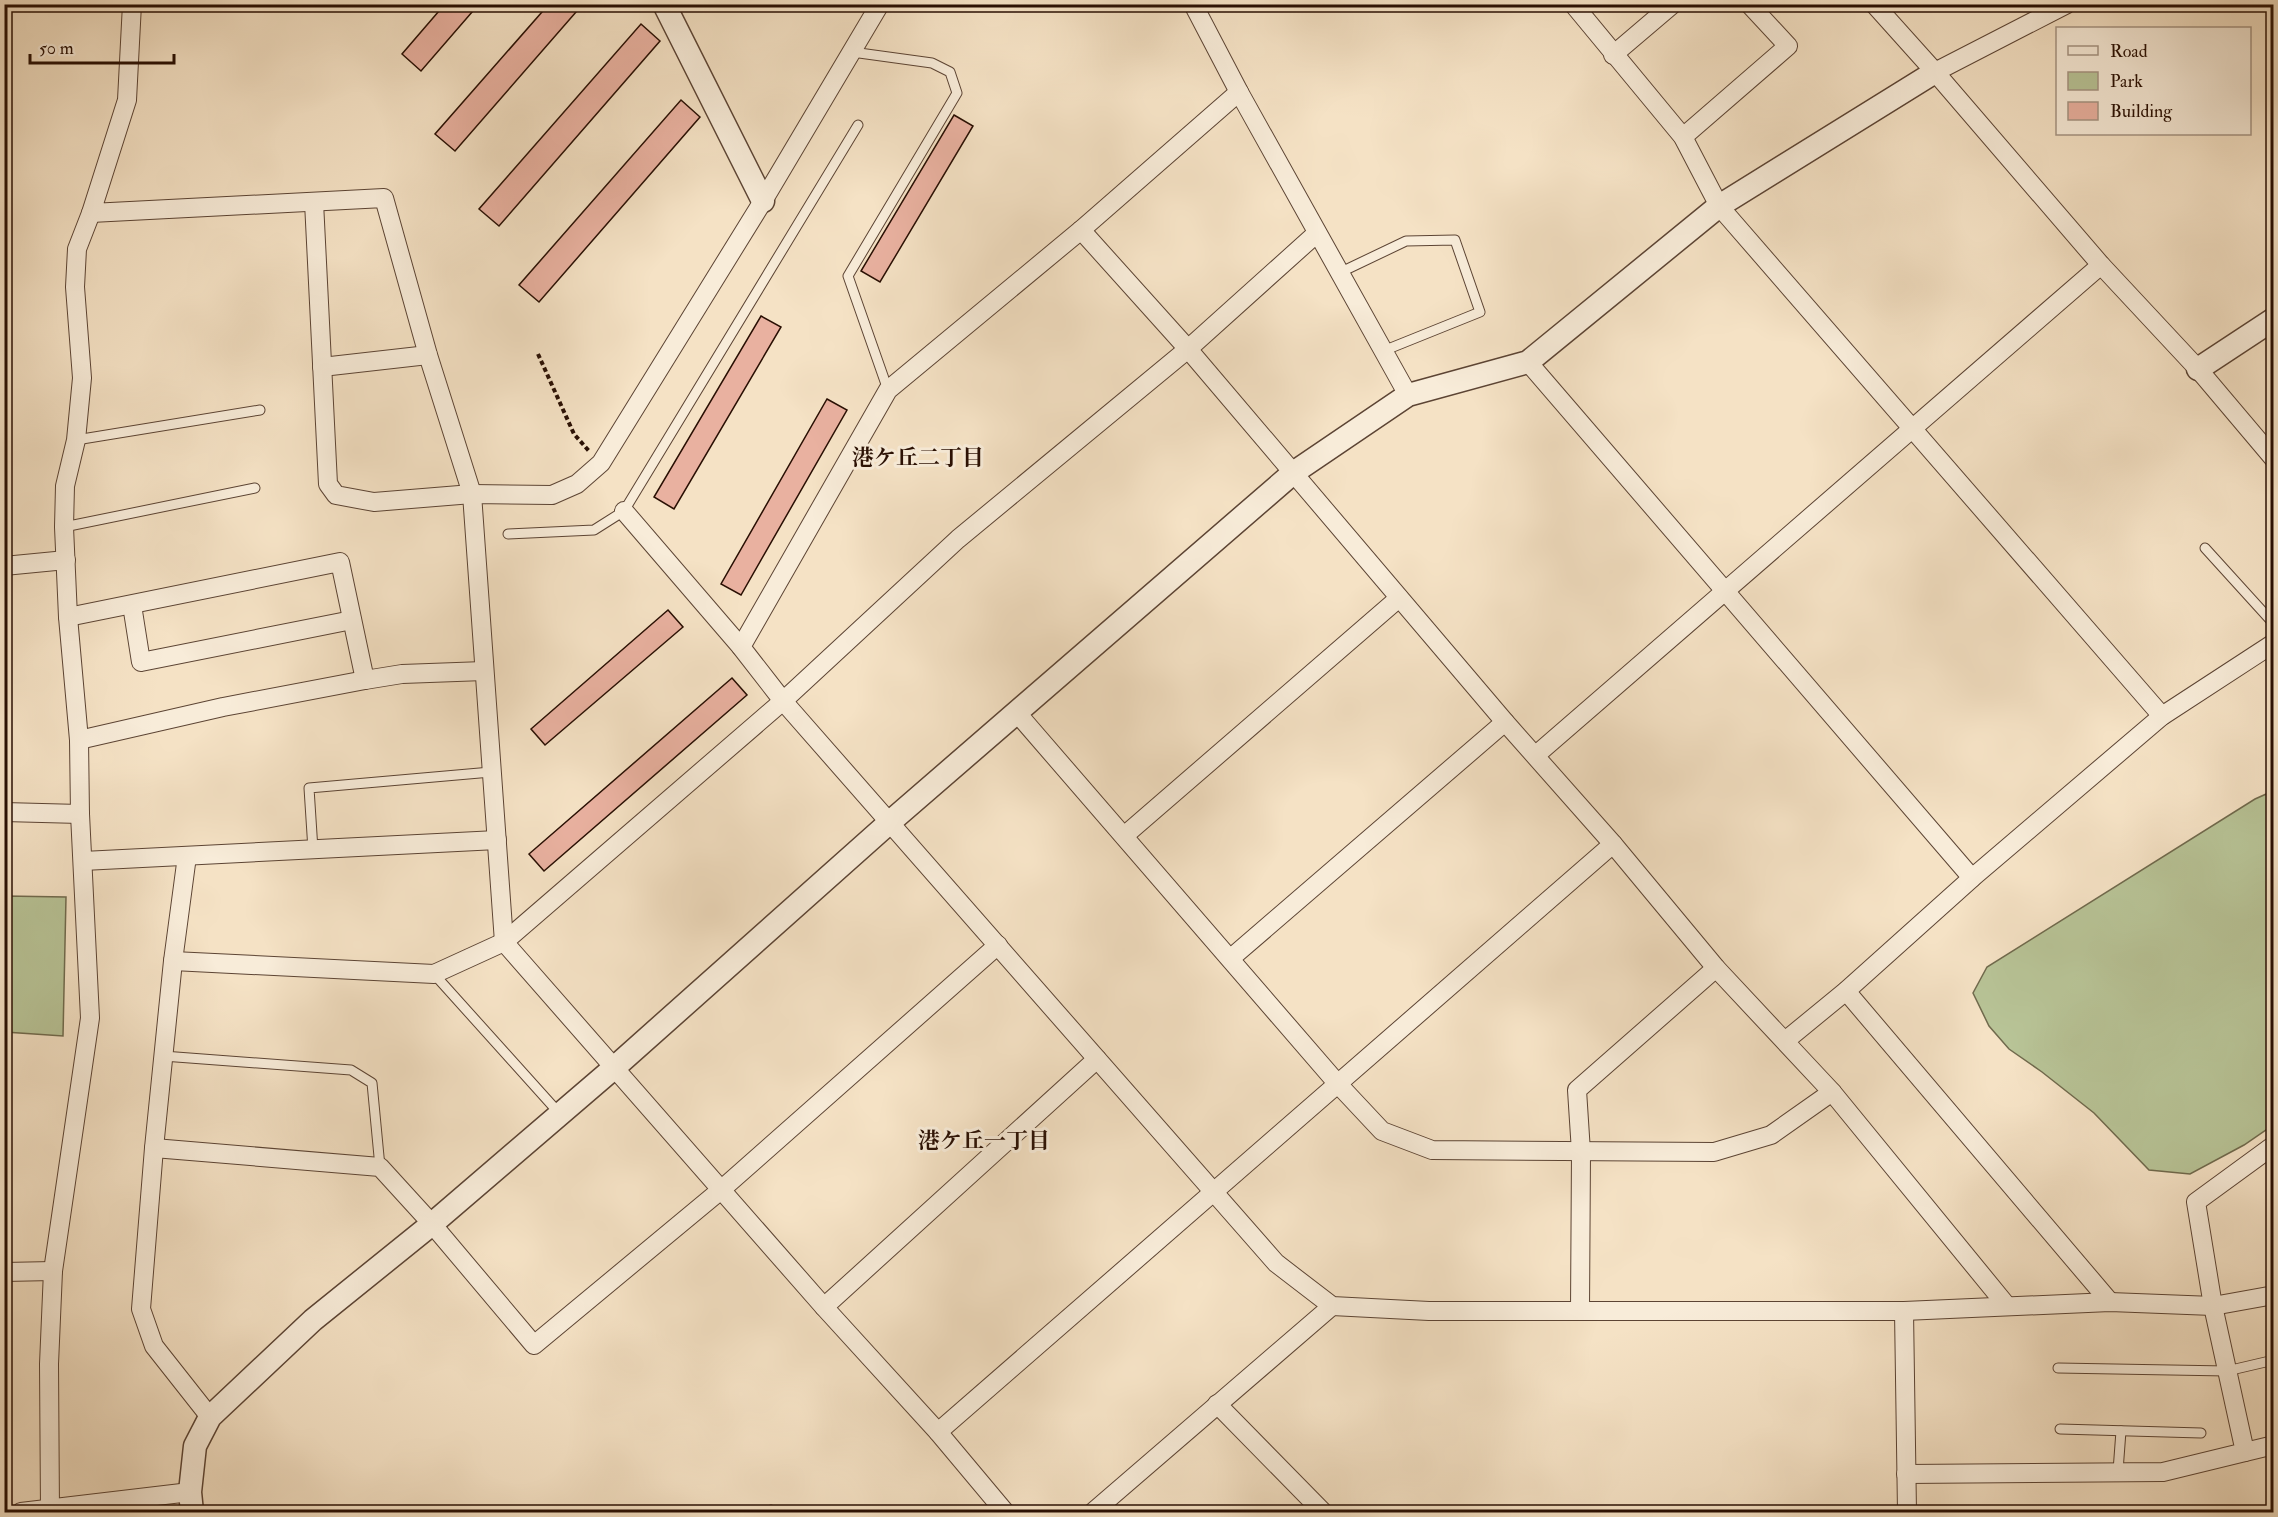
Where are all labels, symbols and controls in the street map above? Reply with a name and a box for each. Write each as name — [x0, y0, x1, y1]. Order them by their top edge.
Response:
scale bar — [30, 27, 174, 65]
legend — [2056, 27, 2251, 135]
text: 50 m — [39, 37, 74, 60]
text: Road — [2110, 40, 2148, 63]
text: Park — [2110, 70, 2143, 93]
text: Building — [2110, 100, 2173, 123]
district label: 港ケ丘二丁目 — [852, 444, 984, 472]
district label: 港ケ丘一丁目 — [918, 1127, 1050, 1155]

